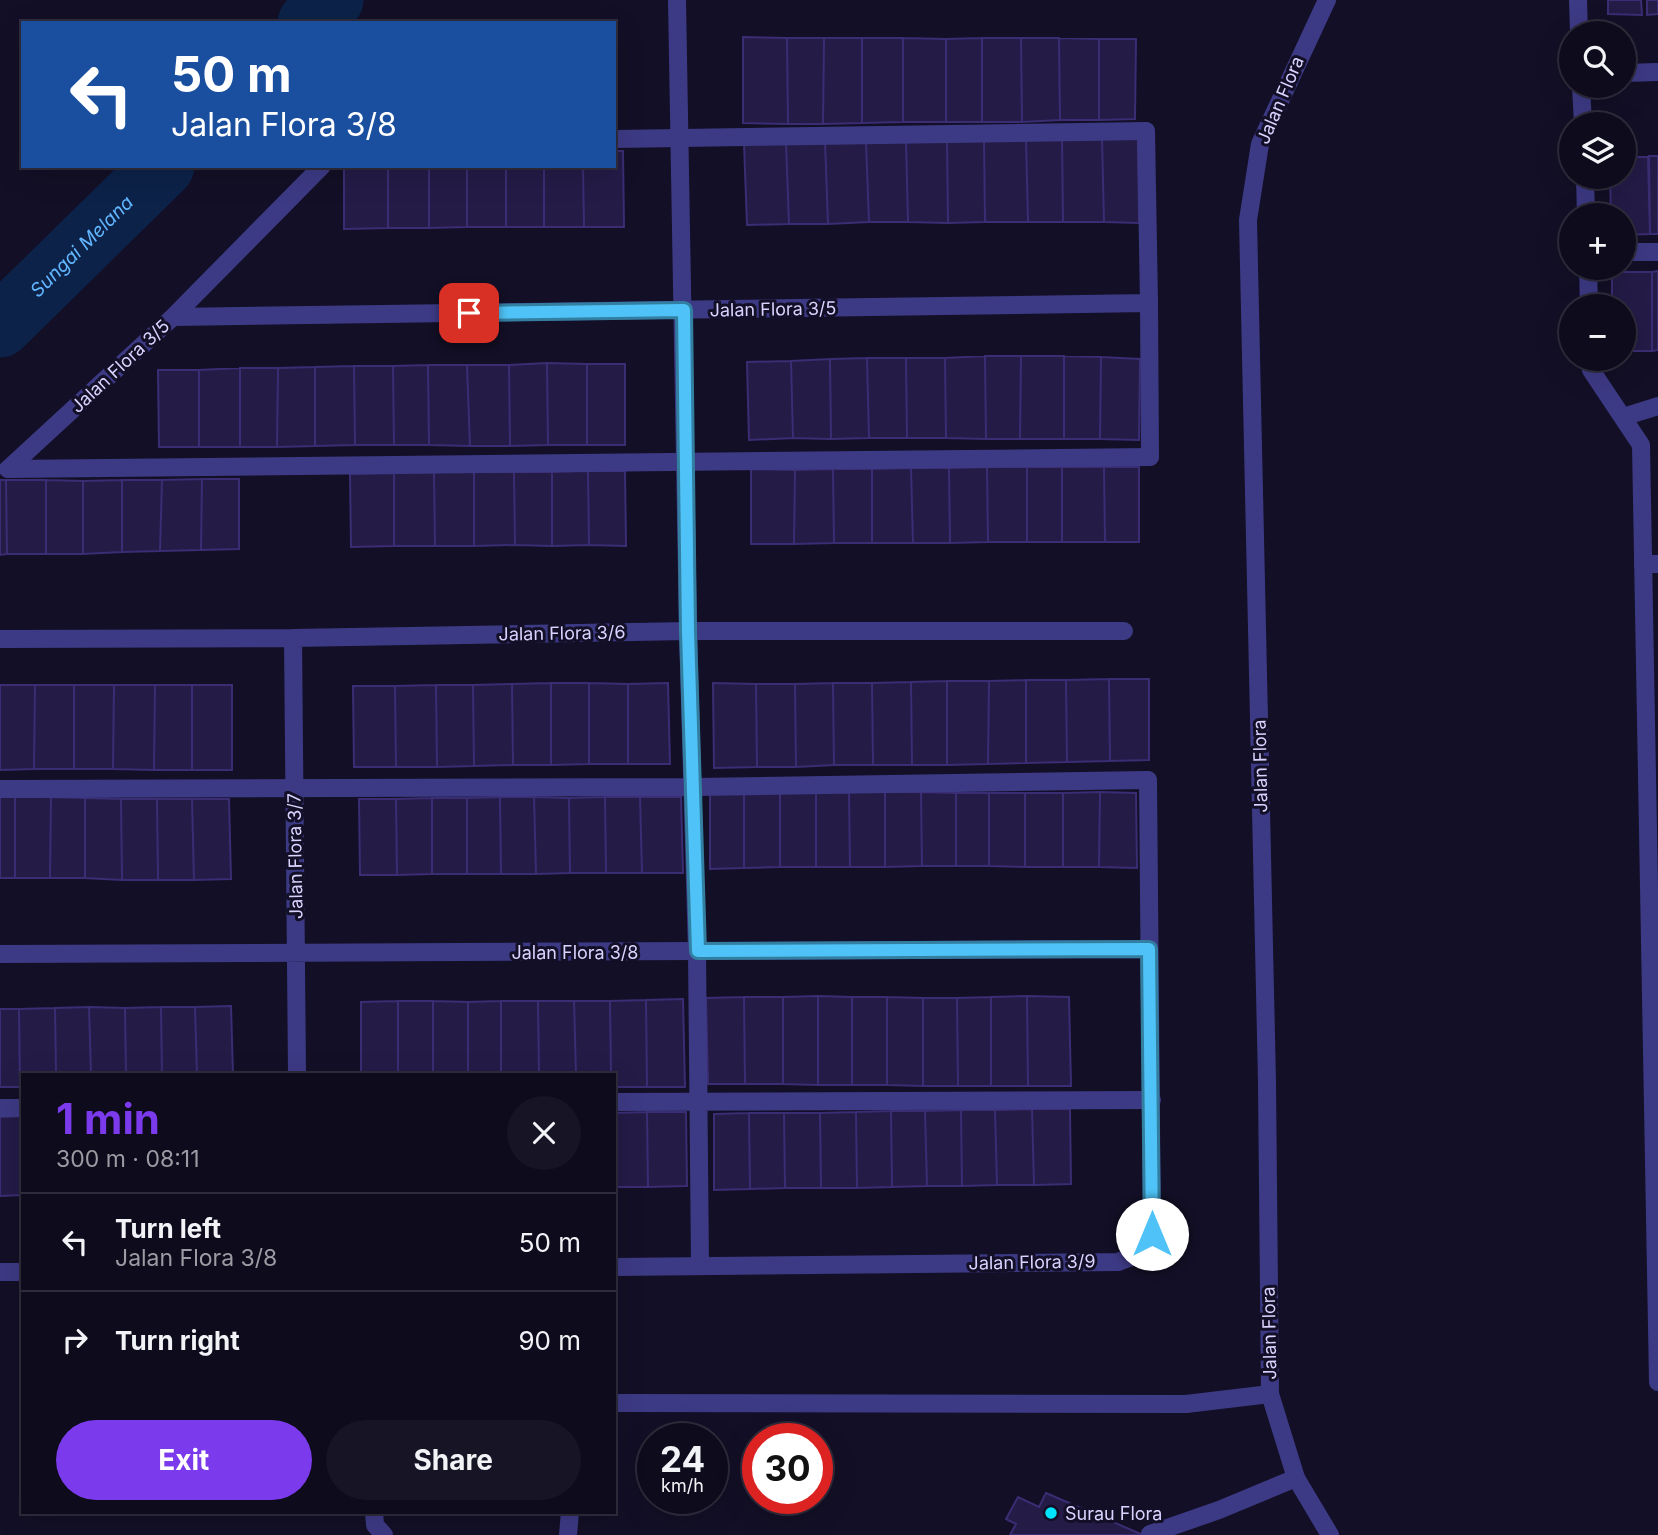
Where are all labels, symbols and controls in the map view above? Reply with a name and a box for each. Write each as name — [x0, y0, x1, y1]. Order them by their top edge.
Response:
map controls — [1559, 21, 1636, 371]
button: search — [1559, 21, 1636, 98]
text: 50 m — [171, 45, 292, 104]
icon: left — [56, 49, 147, 140]
street label: Jalan Flora — [1252, 53, 1308, 147]
text: Jalan Flora 3/8 — [171, 105, 397, 144]
button: layers — [1559, 112, 1636, 189]
water label: Sungai Melana — [25, 190, 138, 302]
button: + — [1559, 203, 1636, 280]
pin — [439, 283, 499, 343]
icon: arrive — [450, 294, 488, 332]
button: − — [1559, 294, 1636, 371]
street label: Jalan Flora 3/5 — [709, 297, 837, 321]
street label: Jalan Flora 3/5 — [66, 315, 174, 417]
street label: Jalan Flora 3/6 — [498, 621, 626, 645]
street label: Jalan Flora — [1249, 719, 1271, 813]
street label: Jalan Flora 3/7 — [283, 793, 307, 919]
street label: Jalan Flora 3/8 — [511, 942, 639, 963]
text: 1 min — [56, 1093, 160, 1144]
button: close — [507, 1096, 581, 1170]
text: 300 m · 08:11 — [56, 1145, 199, 1173]
position arrow — [1115, 1197, 1189, 1271]
text: Turn left — [115, 1213, 221, 1244]
icon: left — [56, 1223, 94, 1261]
text: 50 m — [519, 1227, 581, 1258]
text: Jalan Flora 3/8 — [115, 1244, 277, 1272]
street label: Jalan Flora 3/9 — [968, 1250, 1096, 1274]
street label: Jalan Flora — [1258, 1286, 1280, 1380]
icon: right — [56, 1321, 94, 1359]
text: Turn right — [115, 1325, 240, 1356]
text: 90 m — [518, 1325, 581, 1356]
button: Exit — [56, 1420, 312, 1500]
button: Share — [326, 1420, 581, 1500]
speed limit sign: 30 — [742, 1423, 833, 1514]
text: 24 — [660, 1438, 705, 1480]
text: km/h — [661, 1475, 704, 1496]
place label: Surau Flora — [1065, 1503, 1162, 1524]
marker: Surau Flora — [1043, 1505, 1059, 1521]

